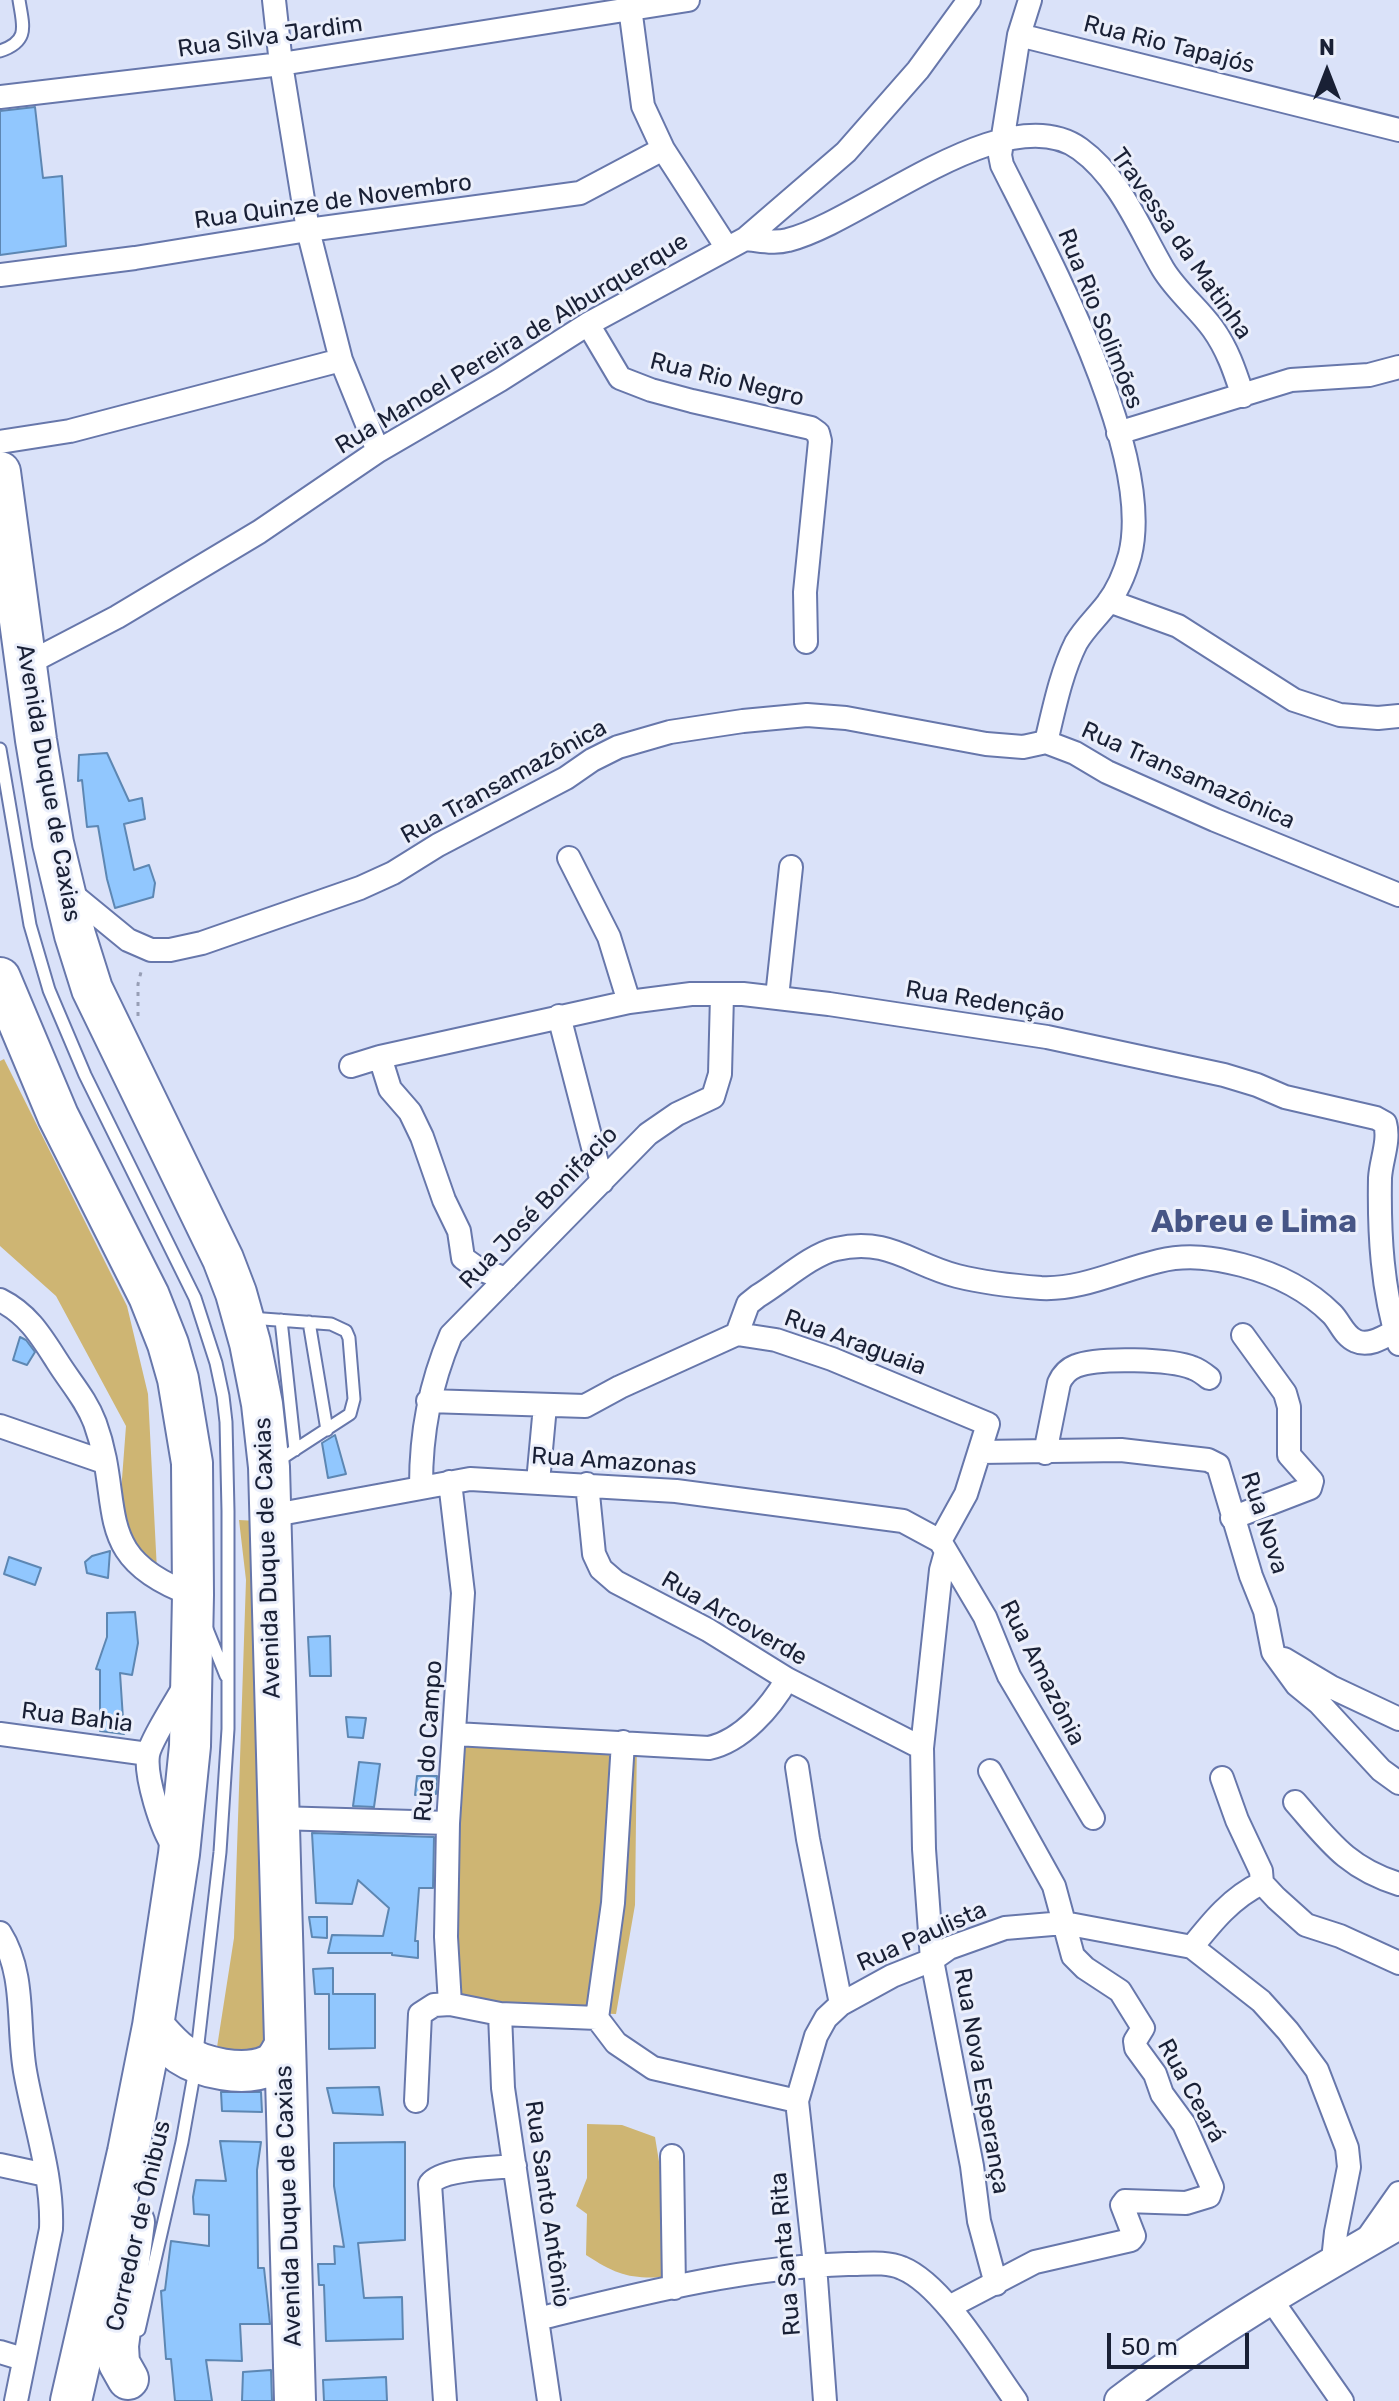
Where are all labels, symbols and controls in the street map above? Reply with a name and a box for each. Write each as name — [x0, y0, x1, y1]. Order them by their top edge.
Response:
street label: Rua Silva Jardim — [176, 10, 364, 64]
street label: Rua Rio Tapajós — [1080, 10, 1258, 80]
north arrow — [1287, 32, 1367, 112]
text: N — [1319, 34, 1335, 61]
street label: Travessa da Matinha — [1104, 143, 1258, 345]
street label: Rua Quinze de Novembro — [192, 168, 474, 236]
street label: Rua Rio Solimões — [1051, 225, 1149, 413]
street label: Rua Manoel Pereira de Alburquerque — [330, 227, 694, 461]
street label: Rua Rio Negro — [647, 347, 807, 413]
street label: Avenida Duque de Caxias — [9, 642, 87, 924]
street label: Rua Transamazônica — [396, 713, 612, 851]
street label: Rua Transamazônica — [1077, 716, 1299, 836]
street label: Rua Redenção — [903, 975, 1067, 1029]
street label: Rua José Bonifacio — [454, 1121, 624, 1295]
district label: Abreu e Lima — [1151, 1204, 1357, 1242]
street label: Rua Araguaia — [780, 1304, 930, 1382]
street label: Avenida Duque de Caxias — [249, 1417, 287, 1699]
street label: Rua Amazonas — [530, 1442, 698, 1482]
street label: Rua Nova — [1234, 1468, 1294, 1578]
street label: Rua Arcoverde — [656, 1566, 812, 1672]
street label: Rua Amazônia — [993, 1595, 1091, 1751]
street label: Rua do Campo — [409, 1659, 449, 1823]
street label: Rua Bahia — [20, 1697, 134, 1739]
street label: Rua Paulista — [853, 1896, 991, 1978]
street label: Rua Nova Esperança — [947, 1966, 1015, 2196]
street label: Rua Ceará — [1151, 2034, 1231, 2148]
street label: Avenida Duque de Caxias — [270, 2065, 308, 2347]
street label: Rua Santo Antônio — [518, 2099, 576, 2309]
street label: Corredor de Ônibus — [101, 2118, 177, 2334]
street label: Rua Santa Rita — [764, 2171, 808, 2337]
scale bar — [1111, 2317, 1253, 2367]
text: 50 m — [1121, 2333, 1178, 2361]

